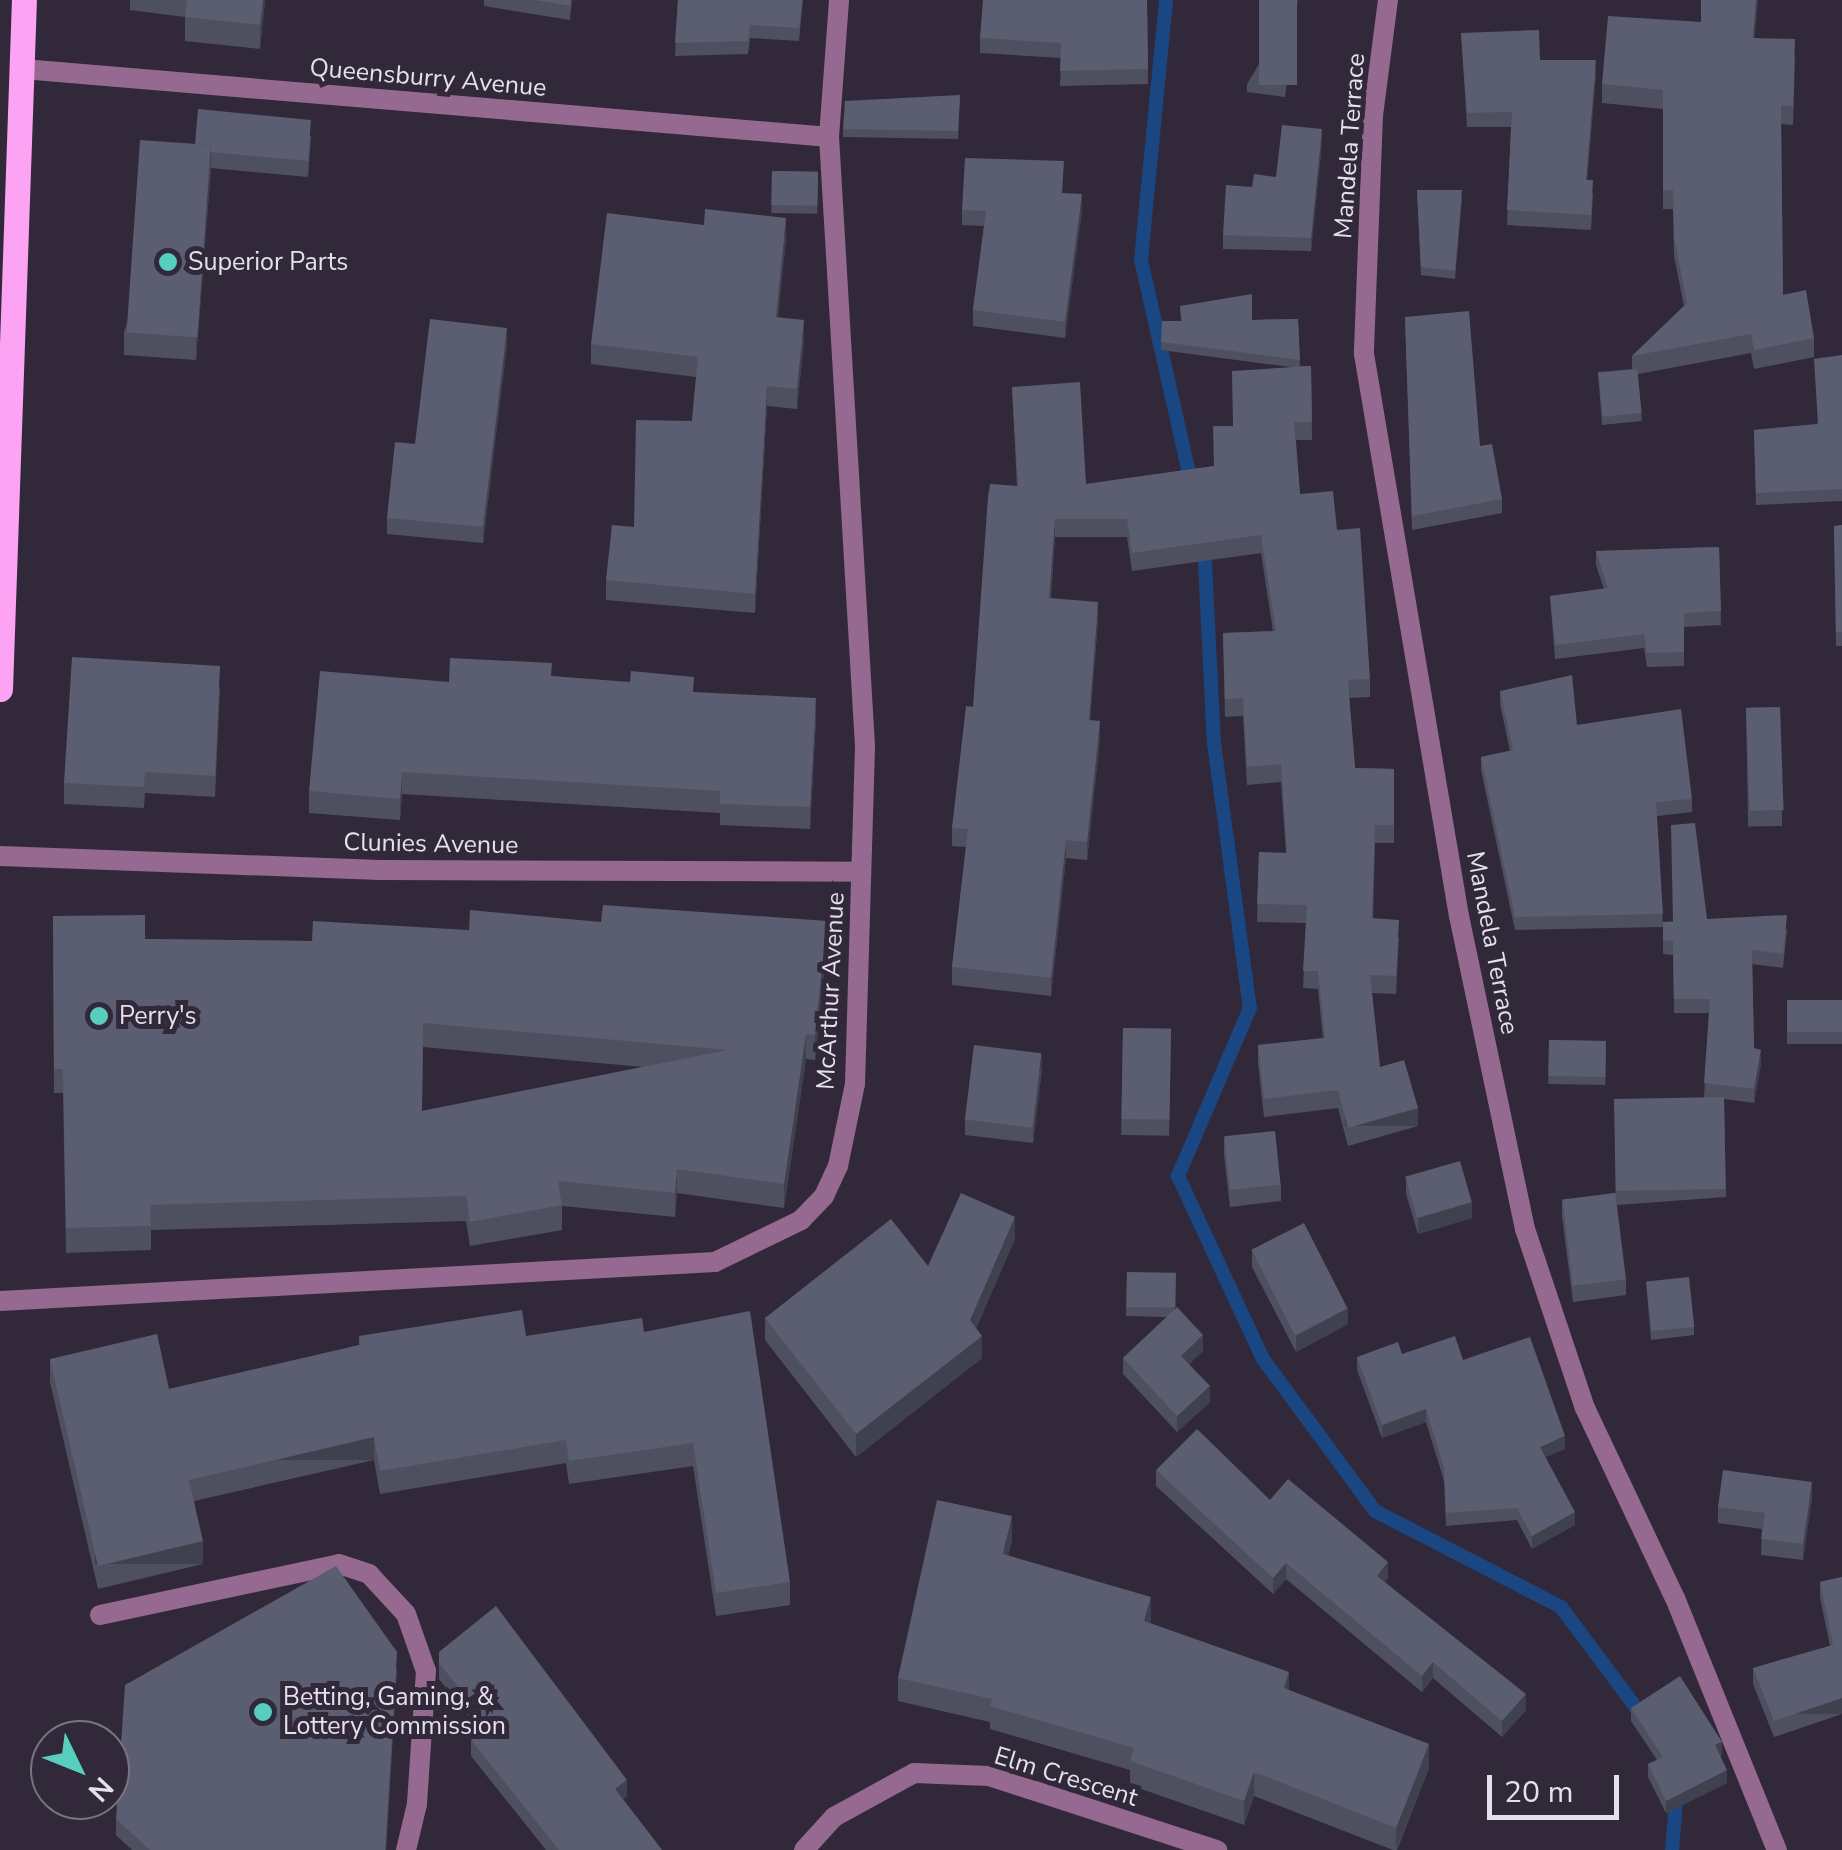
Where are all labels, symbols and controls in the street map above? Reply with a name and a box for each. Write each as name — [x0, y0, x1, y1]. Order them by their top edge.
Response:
street label: Mandela Terrace — [1329, 52, 1371, 240]
street label: Queensburry Avenue — [308, 53, 548, 103]
place label: Superior Parts — [188, 247, 348, 277]
marker: Superior Parts — [157, 251, 179, 273]
street label: Clunies Avenue — [343, 827, 519, 861]
street label: Mandela Terrace — [1460, 849, 1524, 1037]
street label: McArthur Avenue — [811, 891, 851, 1091]
place label: Perry's — [119, 1001, 197, 1031]
marker: Perry's — [88, 1005, 110, 1027]
place label: Betting, Gaming, & Lottery Commission — [283, 1683, 506, 1742]
marker: Betting, Gaming, & Lottery Commission — [252, 1701, 274, 1723]
north arrow — [30, 1720, 130, 1820]
street label: Elm Crescent — [991, 1741, 1141, 1813]
scale bar — [1492, 1755, 1624, 1817]
text: N — [79, 1768, 122, 1810]
text: 20 m — [1504, 1772, 1573, 1813]

